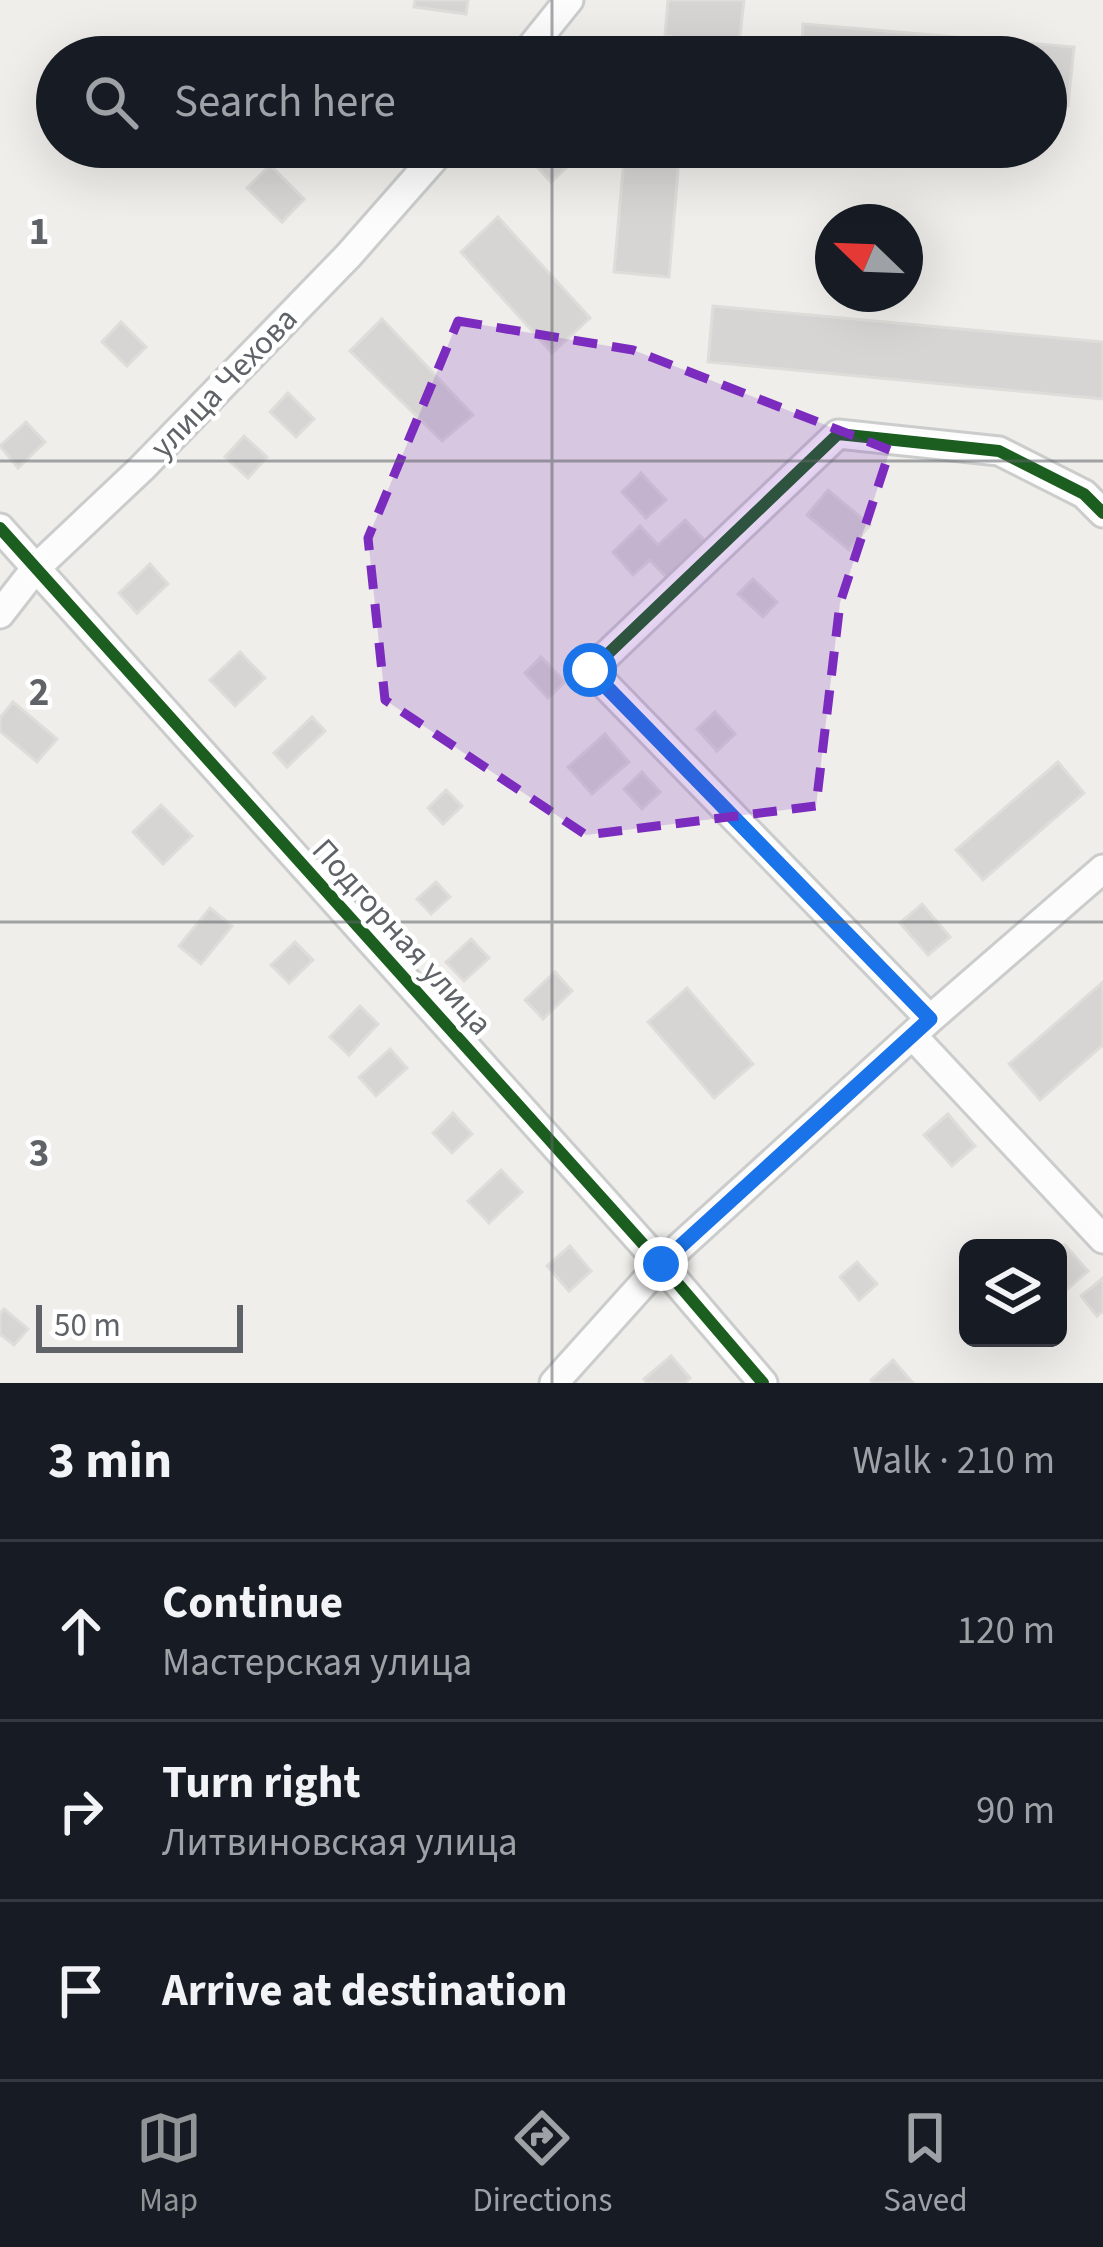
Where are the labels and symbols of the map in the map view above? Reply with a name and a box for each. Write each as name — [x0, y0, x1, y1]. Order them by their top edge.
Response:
text: 1 — [29, 204, 49, 260]
north arrow — [815, 204, 923, 312]
street label: улица Чехова — [140, 297, 308, 469]
route start — [563, 643, 617, 697]
text: 2 — [29, 665, 49, 721]
street label: Подгорная улица — [301, 828, 503, 1046]
text: 3 — [29, 1126, 49, 1182]
route end — [634, 1237, 688, 1291]
scale bar — [36, 1299, 243, 1352]

